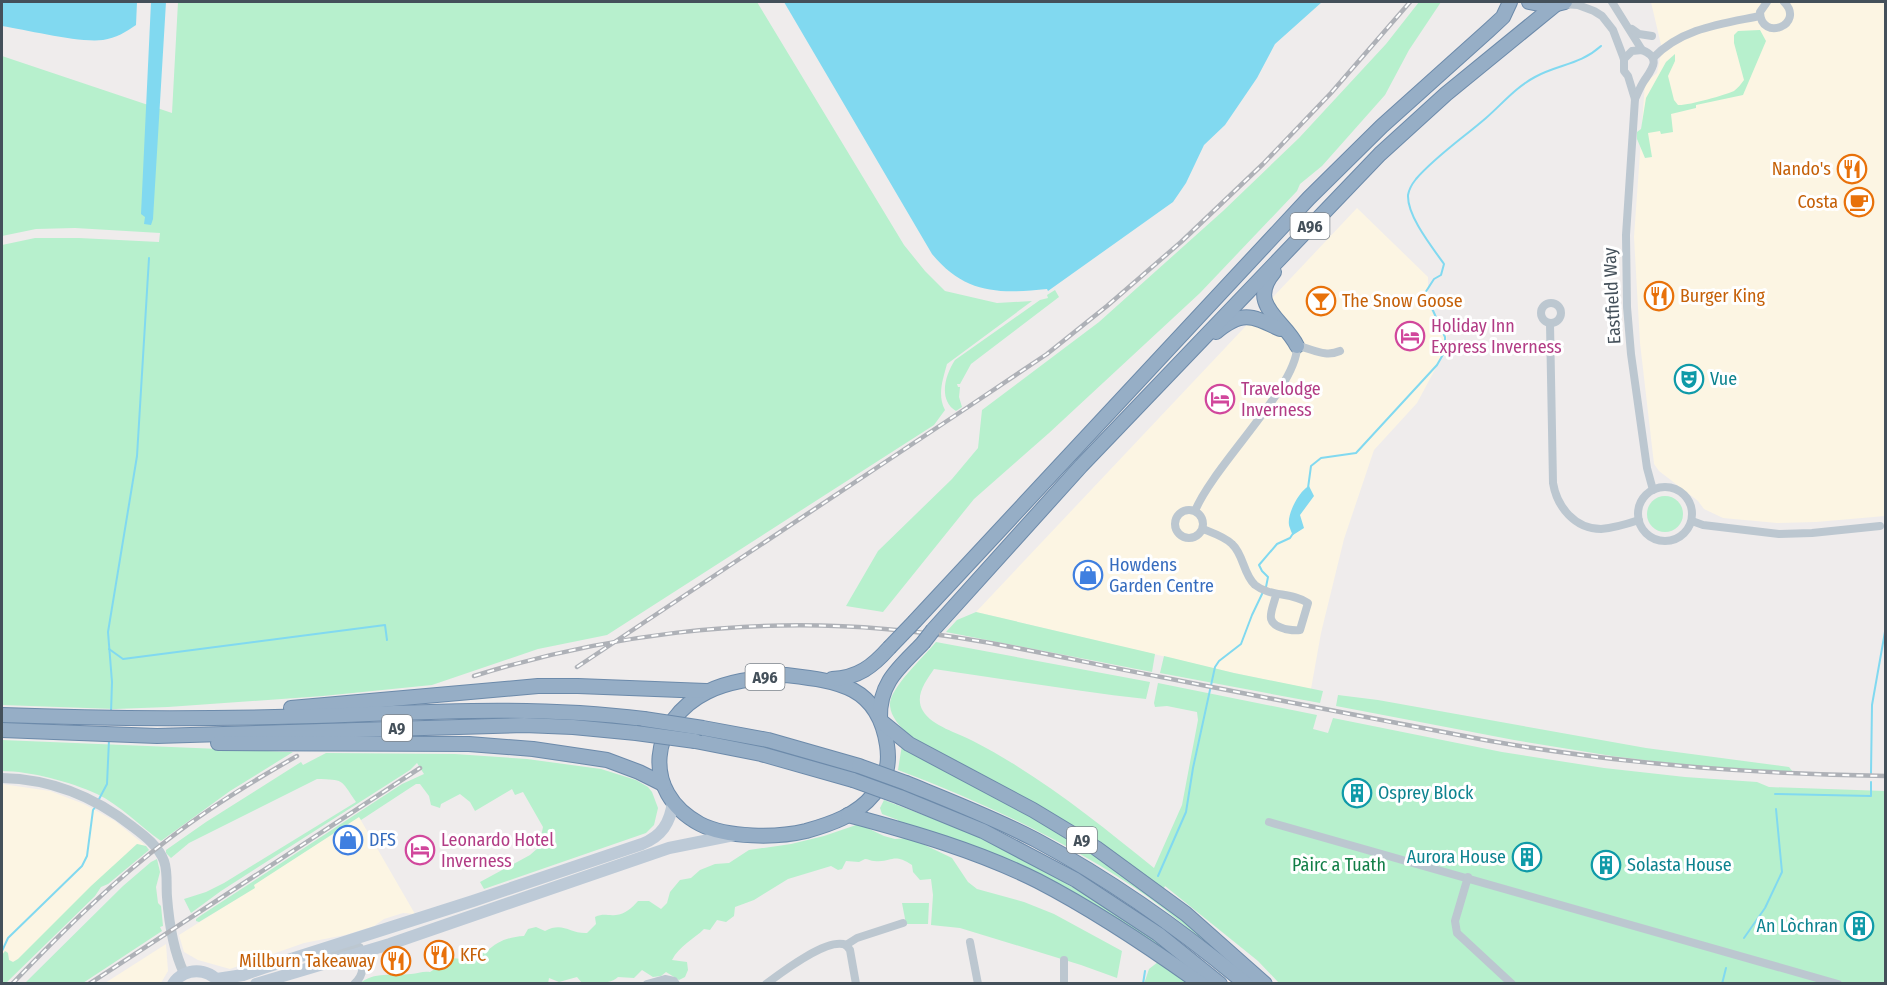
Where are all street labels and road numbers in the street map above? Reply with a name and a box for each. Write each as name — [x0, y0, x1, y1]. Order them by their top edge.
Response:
road number: A96 — [1290, 213, 1330, 239]
street label: Eastfield Way — [1598, 247, 1626, 345]
road number: A96 — [746, 664, 784, 690]
road number: A9 — [382, 715, 412, 741]
road number: A9 — [1067, 827, 1097, 853]

